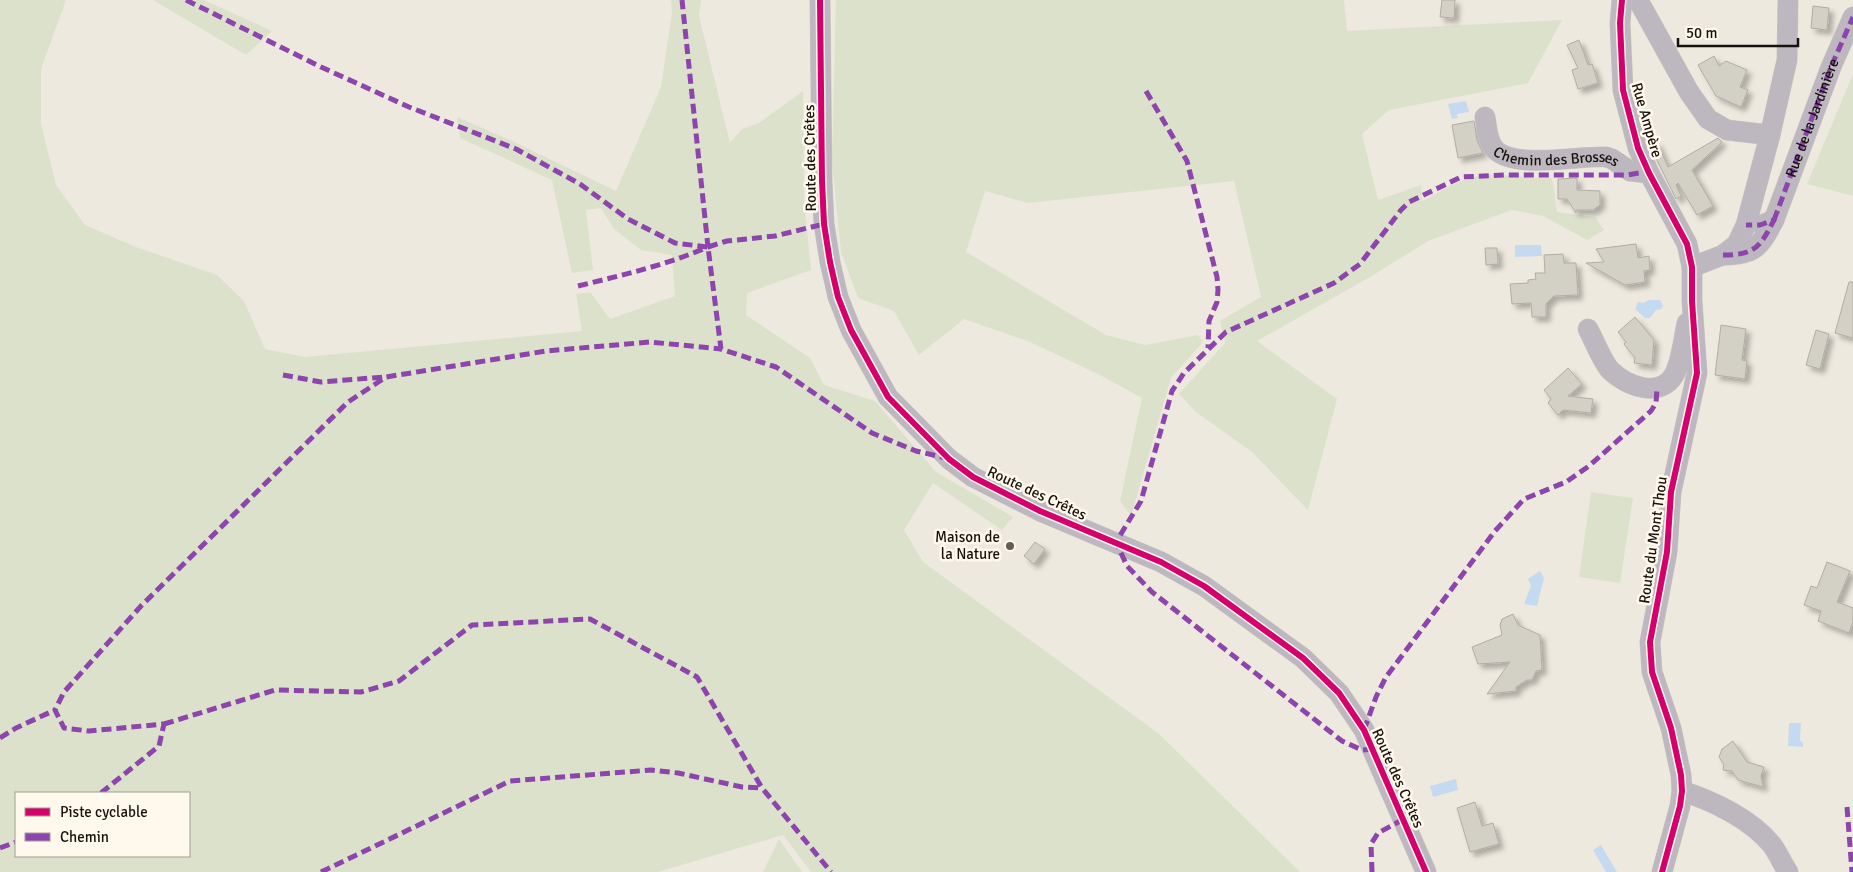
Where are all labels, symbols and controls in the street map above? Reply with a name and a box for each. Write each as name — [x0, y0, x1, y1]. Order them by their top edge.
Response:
scale bar — [1678, 15, 1798, 47]
text: 50 m — [1686, 24, 1717, 42]
street label: Rue de la Jardinière — [1782, 56, 1843, 180]
street label: Rue Ampère — [1628, 81, 1666, 159]
street label: Route des Crêtes — [800, 104, 820, 212]
street label: Chemin des Brosses — [1490, 142, 1623, 171]
street label: Route des Crêtes — [985, 462, 1090, 524]
street label: Route du Mont Thou — [1635, 475, 1671, 605]
place label: Maison de la Nature — [935, 528, 1000, 563]
marker: Maison de la Nature — [1004, 540, 1016, 552]
street label: Route des Crêtes — [1368, 725, 1428, 831]
legend — [15, 792, 190, 857]
text: Piste cyclable — [60, 803, 148, 821]
text: Chemin — [60, 828, 109, 846]

